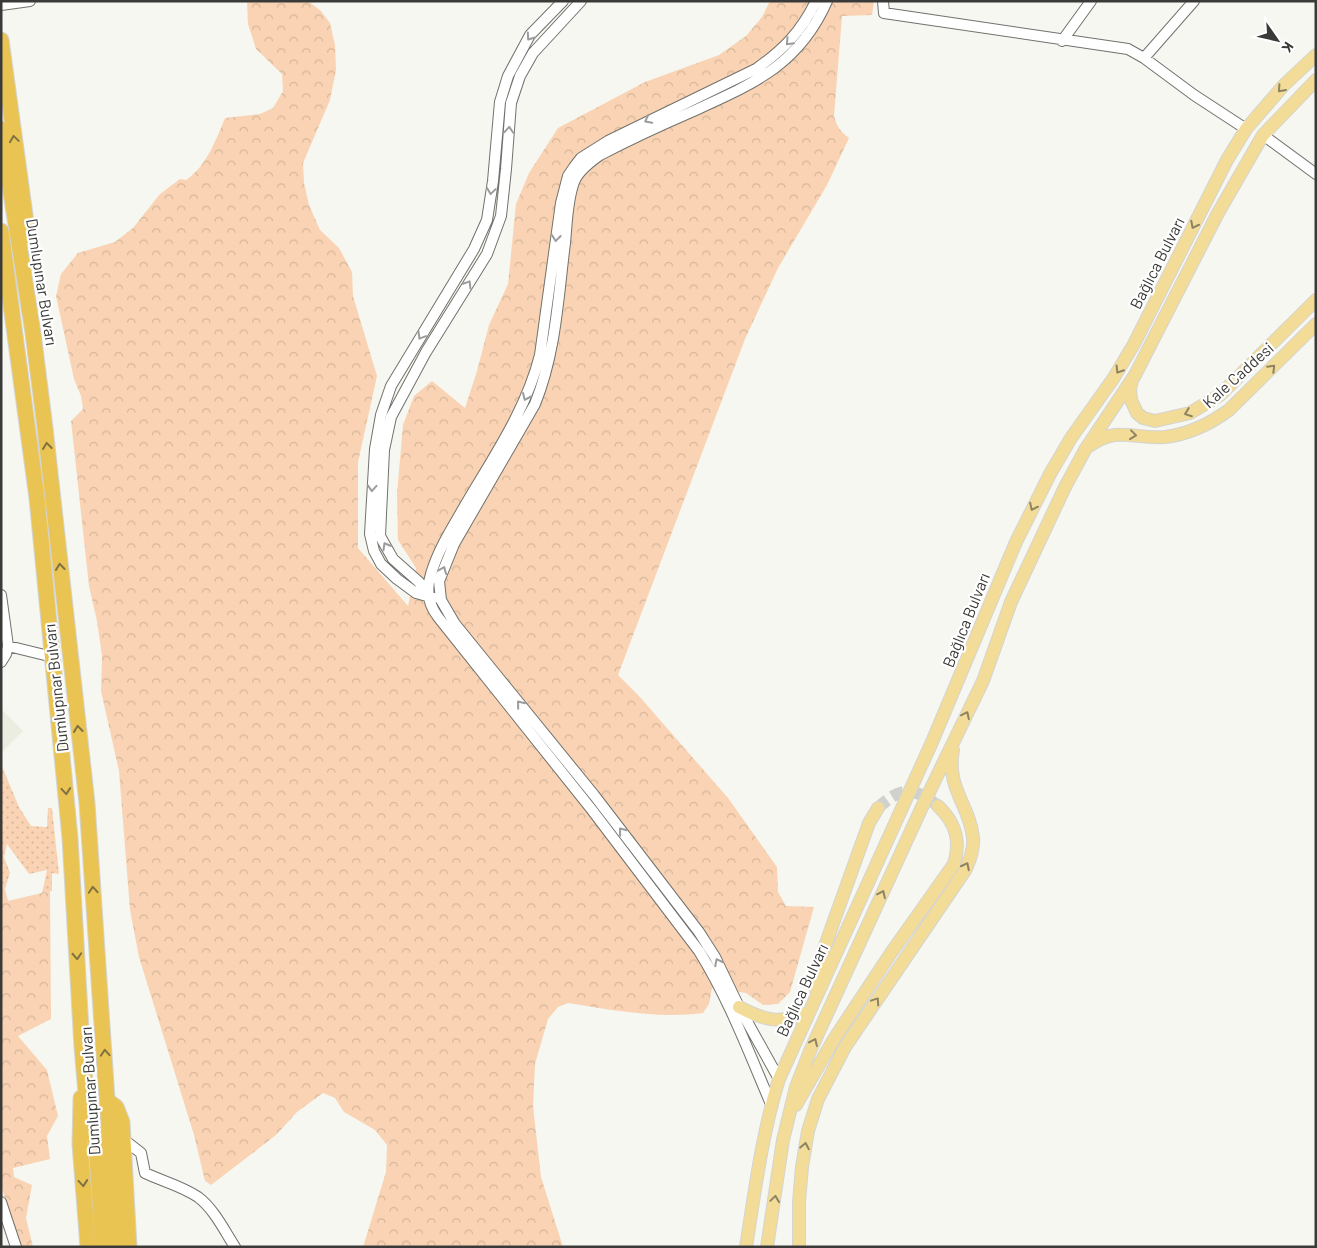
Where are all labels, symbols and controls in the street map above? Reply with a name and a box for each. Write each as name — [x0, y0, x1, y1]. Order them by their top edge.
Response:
north arrow — [1252, 15, 1302, 65]
one-way arrow — [527, 31, 536, 41]
one-way arrow — [786, 36, 795, 45]
text: K — [1279, 39, 1298, 56]
one-way arrow — [1278, 84, 1287, 93]
one-way arrow — [644, 114, 653, 125]
one-way arrow — [503, 126, 514, 134]
one-way arrow — [10, 134, 20, 143]
one-way arrow — [486, 188, 497, 196]
street label: Bağlıca Bulvarı — [1125, 214, 1188, 312]
street label: Dumlupınar Bulvarı — [23, 217, 62, 347]
one-way arrow — [1190, 220, 1200, 229]
one-way arrow — [551, 235, 562, 243]
one-way arrow — [462, 280, 471, 290]
one-way arrow — [417, 330, 427, 339]
street label: Kale Caddesi — [1198, 338, 1277, 411]
one-way arrow — [1116, 364, 1125, 373]
one-way arrow — [1266, 365, 1275, 374]
one-way arrow — [522, 392, 532, 401]
one-way arrow — [1185, 407, 1193, 417]
one-way arrow — [1129, 429, 1137, 440]
one-way arrow — [42, 442, 53, 450]
one-way arrow — [367, 484, 378, 492]
one-way arrow — [1029, 502, 1039, 511]
one-way arrow — [382, 542, 392, 551]
one-way arrow — [55, 563, 66, 571]
one-way arrow — [437, 566, 448, 575]
street label: Bağlıca Bulvarı — [938, 570, 993, 670]
street label: Dumlupınar Bulvarı — [39, 623, 72, 753]
one-way arrow — [518, 701, 526, 710]
one-way arrow — [960, 712, 970, 721]
one-way arrow — [73, 724, 84, 732]
one-way arrow — [60, 787, 71, 795]
one-way arrow — [620, 828, 628, 837]
one-way arrow — [960, 862, 970, 871]
one-way arrow — [88, 886, 99, 894]
one-way arrow — [876, 890, 887, 899]
street label: Bağlıca Bulvarı — [772, 940, 831, 1039]
one-way arrow — [71, 952, 82, 960]
one-way arrow — [714, 958, 724, 967]
one-way arrow — [869, 997, 879, 1006]
street label: Dumlupınar Bulvarı — [76, 1026, 103, 1156]
one-way arrow — [808, 1038, 818, 1047]
one-way arrow — [99, 1048, 110, 1056]
one-way arrow — [799, 1142, 810, 1150]
one-way arrow — [77, 1179, 88, 1187]
one-way arrow — [769, 1194, 780, 1202]

